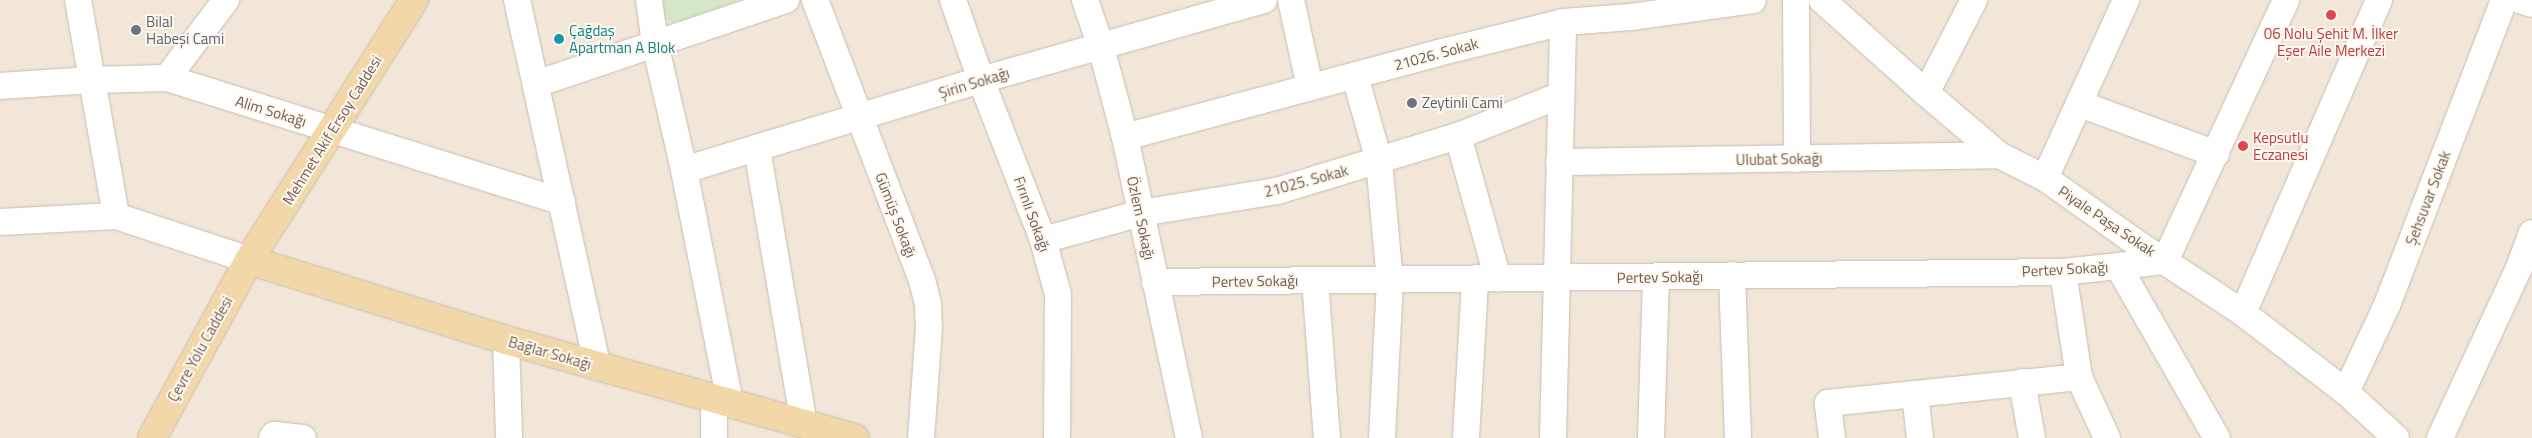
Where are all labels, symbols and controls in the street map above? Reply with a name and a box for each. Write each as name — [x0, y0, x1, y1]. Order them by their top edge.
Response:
marker: 06 Nolu Şehit M. İlker Eşer Aile Merkezi — [2324, 8, 2338, 22]
place label: Bilal Habeşi Cami — [146, 12, 224, 47]
place label: Çağdaş Apartman A Blok — [569, 21, 675, 56]
marker: Bilal Habeşi Cami — [130, 24, 142, 36]
place label: 06 Nolu Şehit M. İlker Eşer Aile Merkezi — [2264, 24, 2398, 59]
marker: Çağdaş Apartman A Blok — [553, 33, 565, 45]
street label: 21026. Sokak — [1392, 34, 1480, 74]
street label: Mehmet Akif Ersoy Caddesi — [279, 52, 385, 208]
street label: Şirin Sokağı — [936, 64, 1012, 102]
street label: Alim Sokağı — [233, 92, 309, 130]
place label: Zeytinli Cami — [1422, 94, 1503, 112]
marker: Zeytinli Cami — [1406, 97, 1418, 109]
place label: Kepsutlu Eczanesi — [2253, 128, 2308, 163]
marker: Kepsutlu Eczanesi — [2237, 140, 2249, 152]
street label: Şehsuvar Sokak — [2402, 148, 2454, 248]
street label: Ulubat Sokağı — [1735, 149, 1823, 169]
street label: 21025. Sokak — [1262, 161, 1350, 201]
street label: Gümüş Sokağı — [872, 170, 920, 260]
street label: Fırınlı Sokağı — [1010, 174, 1054, 254]
street label: Özlem Sokağı — [1123, 174, 1159, 262]
street label: Piyale Paşa Sokak — [2055, 182, 2159, 260]
street label: Pertev Sokağı — [2021, 258, 2109, 280]
street label: Pertev Sokağı — [1617, 267, 1703, 287]
street label: Pertev Sokağı — [1212, 271, 1298, 291]
street label: Çevre Yolu Caddesi — [164, 293, 236, 405]
street label: Bağlar Sokağı — [506, 333, 594, 373]

